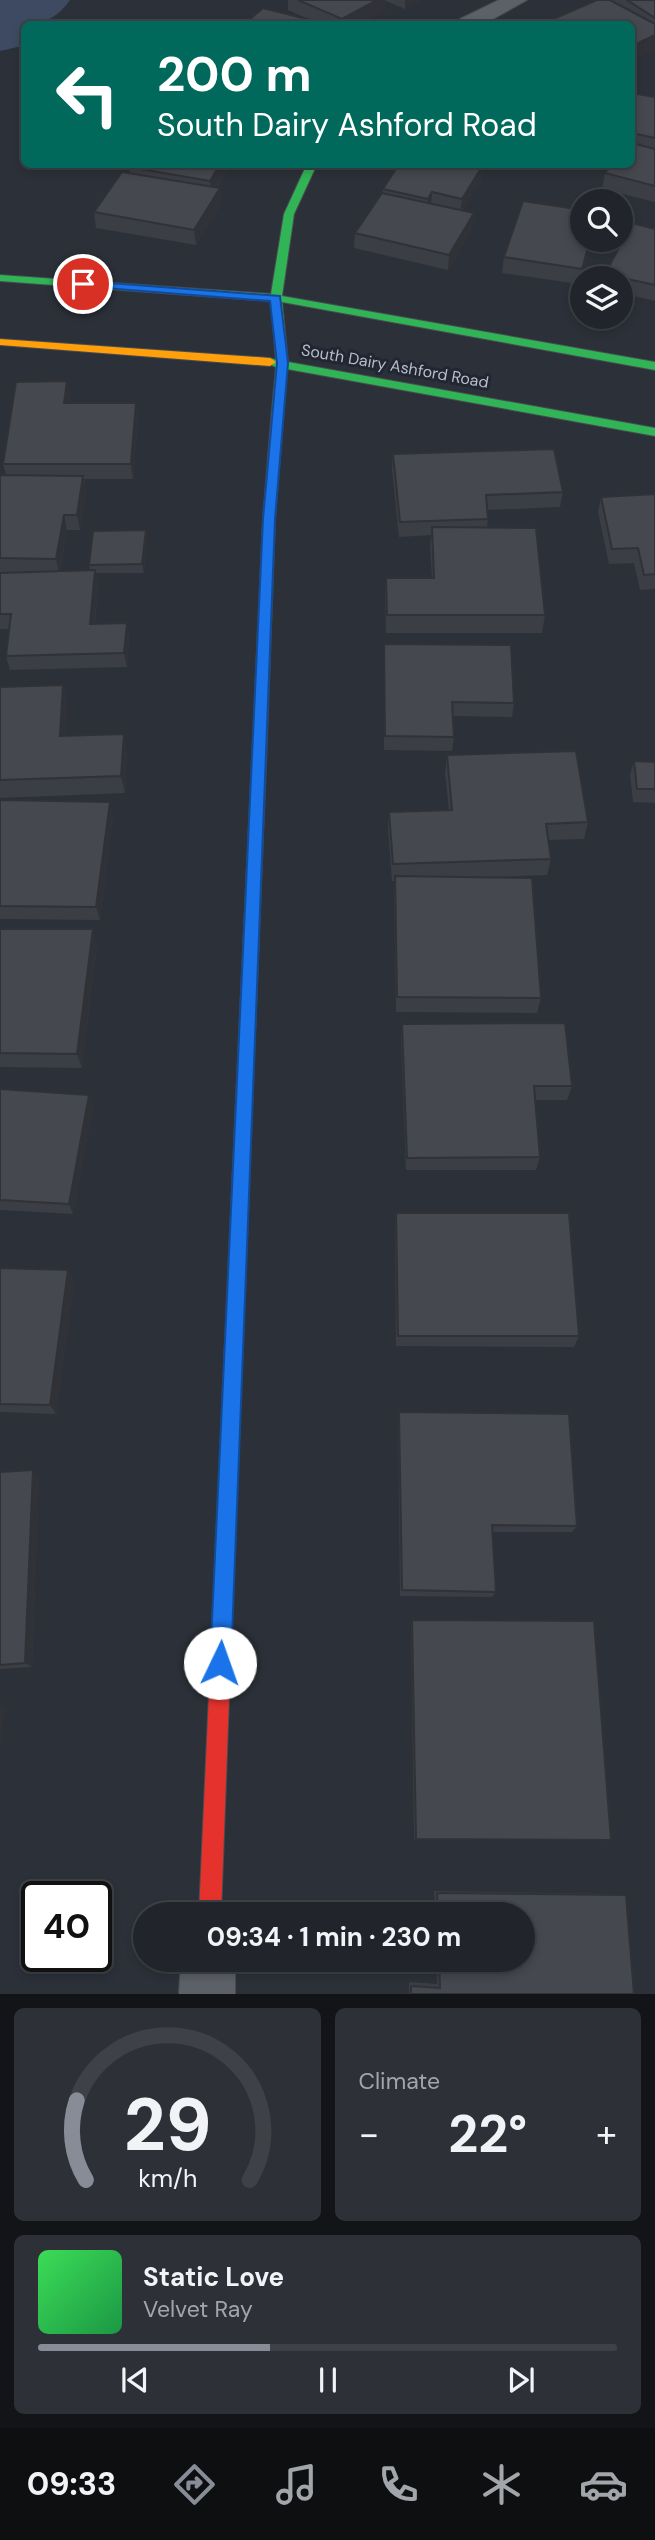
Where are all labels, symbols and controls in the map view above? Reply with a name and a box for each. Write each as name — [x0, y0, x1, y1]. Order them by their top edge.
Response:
text: 200 m — [157, 42, 312, 106]
icon: left — [42, 49, 133, 140]
text: South Dairy Ashford Road — [157, 104, 537, 146]
map controls — [570, 189, 633, 329]
button: search — [570, 189, 633, 252]
pin — [53, 254, 113, 314]
icon: arrive — [64, 265, 102, 303]
button: layers — [570, 266, 633, 329]
street label: South Dairy Ashford Road — [300, 339, 490, 393]
position arrow — [183, 1626, 257, 1700]
speed limit sign: 40 — [21, 1881, 112, 1972]
text: 09:34 · 1 min · 230 m — [207, 1920, 461, 1954]
text: Climate — [359, 2066, 440, 2096]
text: 29 — [123, 2079, 211, 2174]
text: 22° — [448, 2100, 527, 2168]
text: − — [359, 2109, 379, 2159]
text: + — [596, 2109, 617, 2159]
text: km/h — [138, 2162, 197, 2195]
text: Static Love — [143, 2260, 284, 2294]
text: Velvet Ray — [143, 2294, 253, 2324]
icon: previous — [116, 2361, 154, 2399]
icon: pause — [309, 2361, 347, 2399]
icon: next — [502, 2361, 540, 2399]
icon: directions — [170, 2460, 219, 2509]
icon: music — [272, 2460, 321, 2509]
icon: phone — [374, 2460, 423, 2509]
icon: climate — [477, 2460, 526, 2509]
icon: car — [579, 2460, 628, 2509]
text: 09:33 — [27, 2463, 116, 2505]

